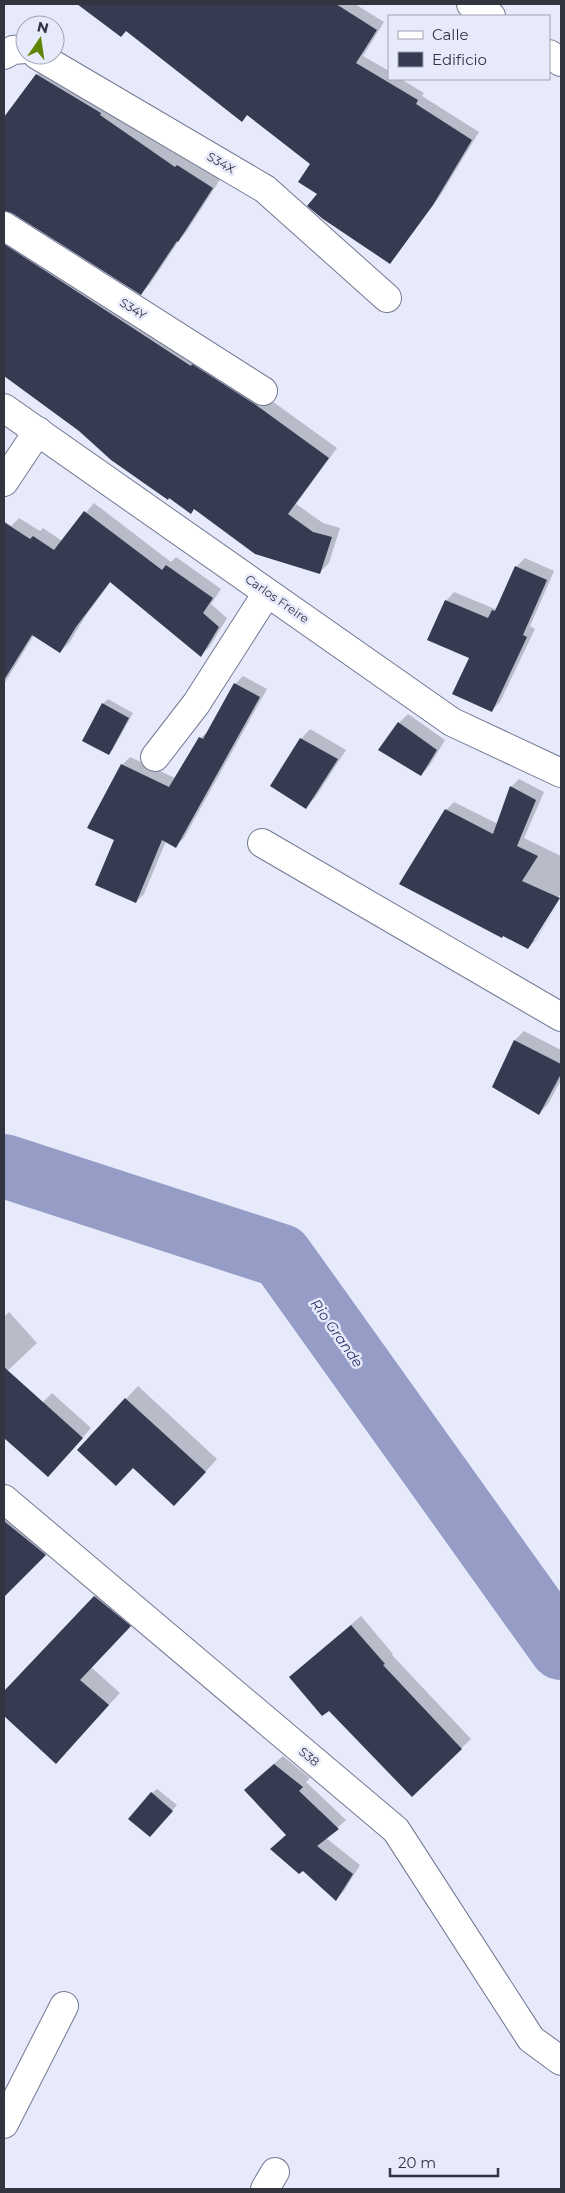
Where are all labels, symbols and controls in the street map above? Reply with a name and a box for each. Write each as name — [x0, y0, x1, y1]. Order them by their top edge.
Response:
north arrow — [15, 15, 65, 65]
legend — [388, 15, 550, 80]
text: N — [35, 17, 50, 37]
text: Calle — [432, 25, 469, 44]
text: Edificio — [432, 50, 487, 69]
street label: S34X — [205, 149, 238, 177]
street label: S34Y — [117, 295, 150, 323]
street label: Carlos Freire — [242, 571, 312, 626]
water label: Rio Grande — [307, 1295, 367, 1371]
street label: S38 — [296, 1744, 323, 1770]
scale bar — [390, 2146, 498, 2178]
text: 20 m — [398, 2153, 436, 2172]

